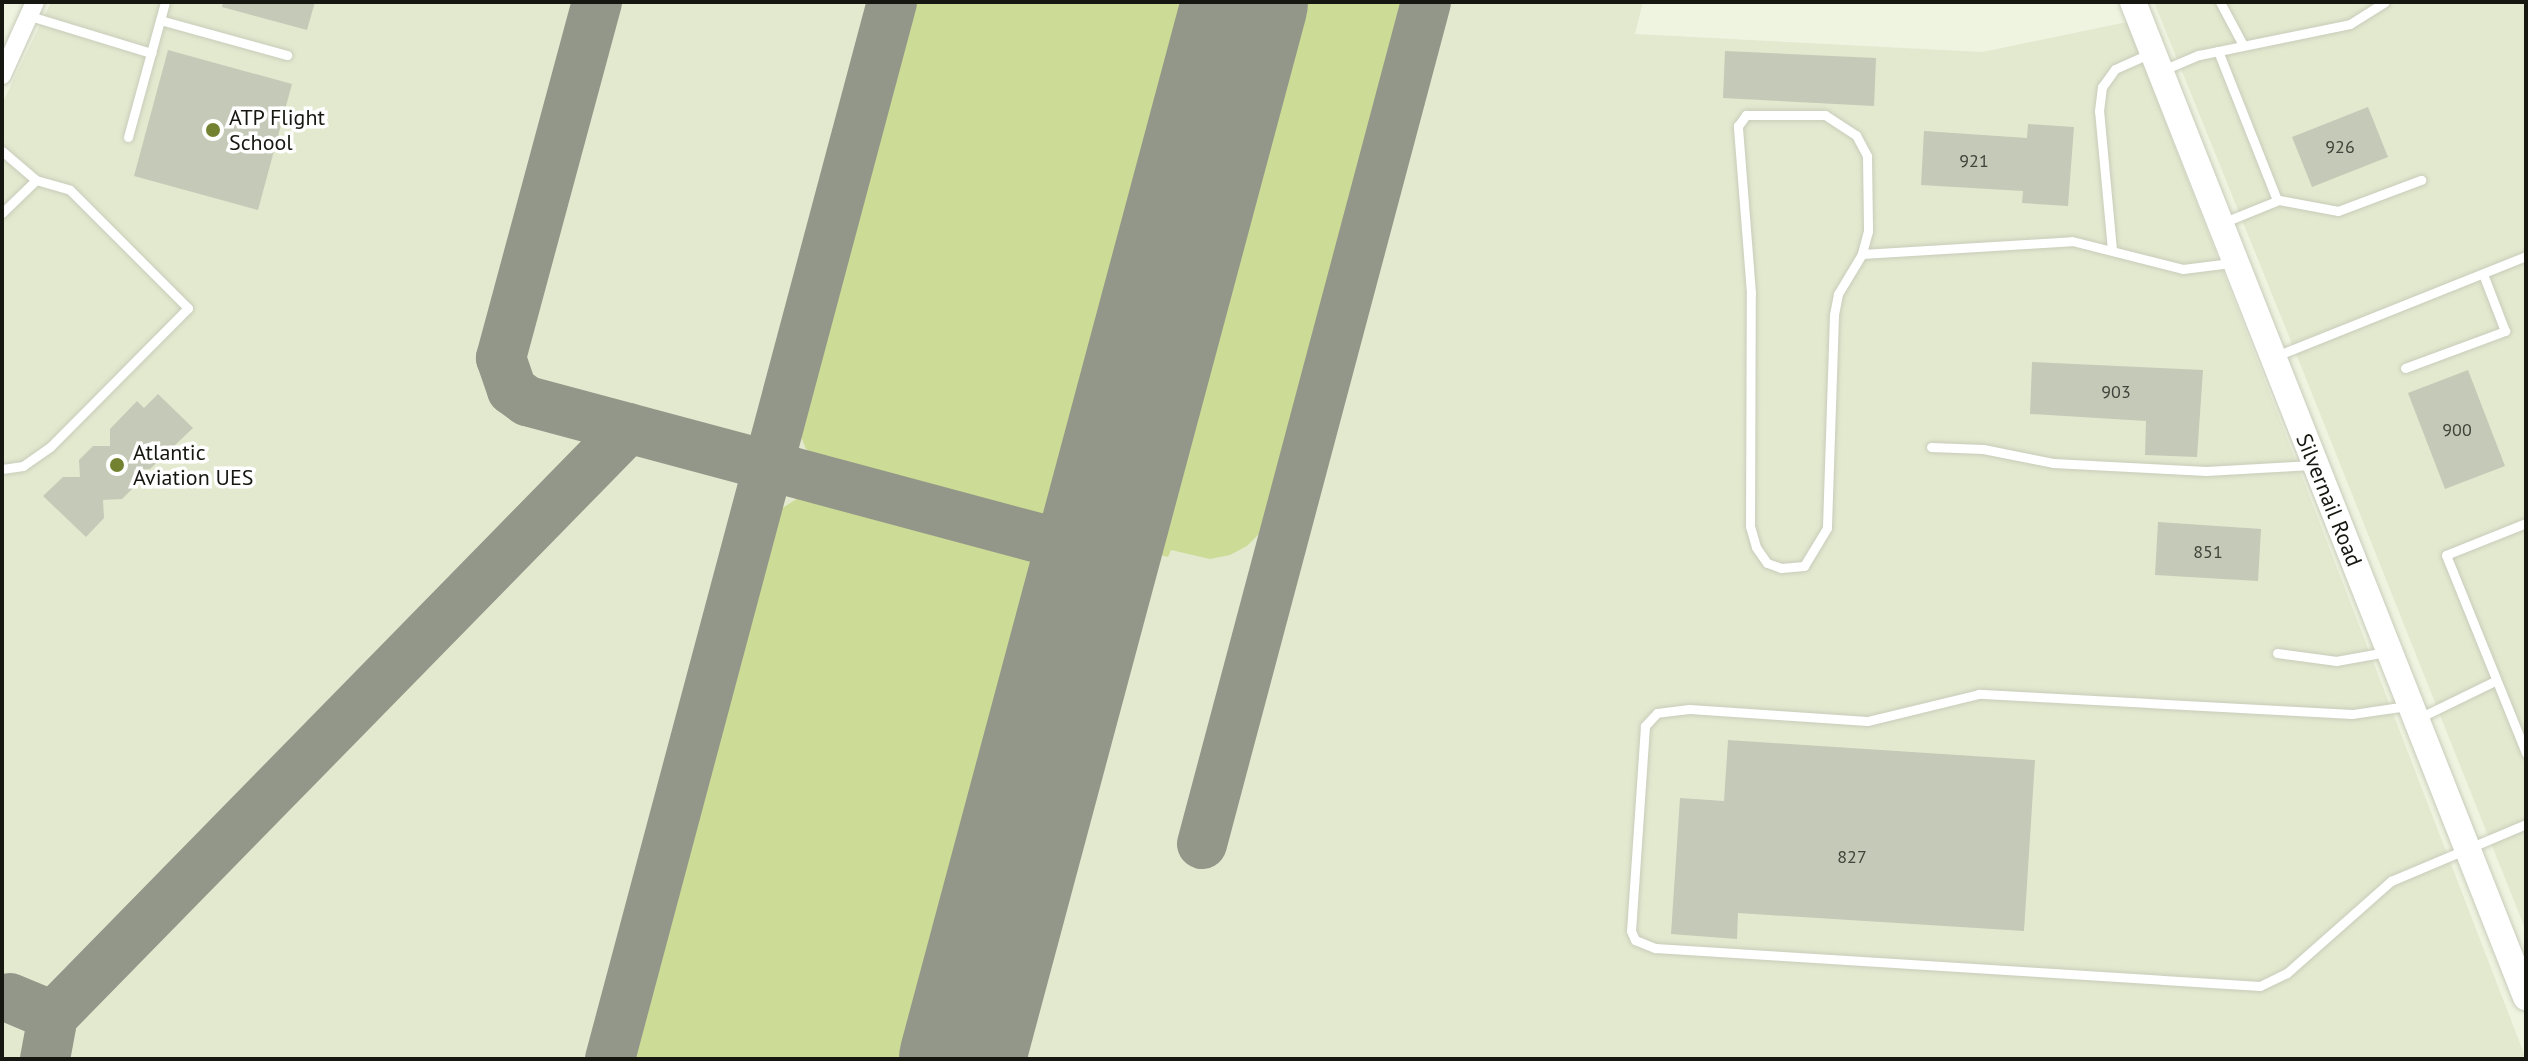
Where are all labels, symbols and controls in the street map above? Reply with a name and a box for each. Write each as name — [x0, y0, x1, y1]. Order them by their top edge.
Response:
place label: ATP Flight School — [229, 104, 326, 156]
marker: ATP Flight School — [204, 121, 222, 139]
house number: 926 — [2325, 136, 2355, 158]
house number: 921 — [1959, 150, 1989, 172]
house number: 903 — [2101, 381, 2131, 403]
house number: 900 — [2442, 419, 2472, 441]
street label: Silvernail Road — [2290, 430, 2368, 570]
place label: Atlantic Aviation UES — [133, 439, 253, 490]
marker: Atlantic Aviation UES — [108, 456, 126, 474]
house number: 851 — [2193, 541, 2223, 563]
house number: 827 — [1837, 846, 1867, 868]

